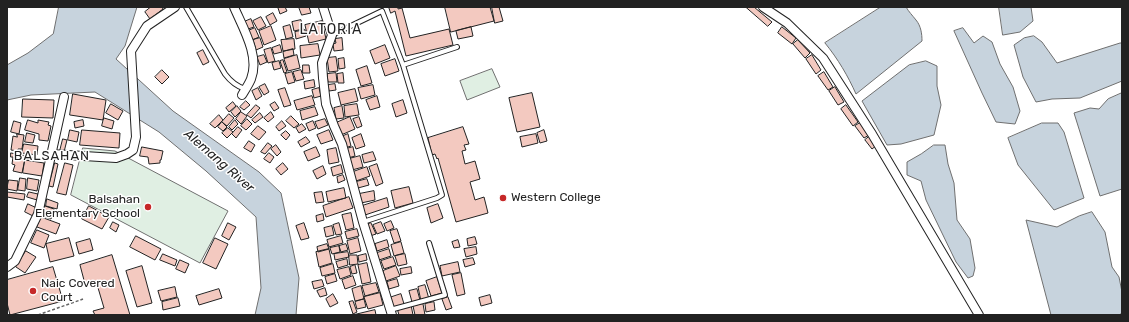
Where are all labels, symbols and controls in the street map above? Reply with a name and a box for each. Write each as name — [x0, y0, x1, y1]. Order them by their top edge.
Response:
district label: LATORIA — [300, 22, 362, 38]
water label: Alemang River — [181, 126, 257, 196]
district label: BALSAHAN — [14, 148, 90, 164]
place label: Western College — [511, 191, 601, 205]
place label: Balsahan Elementary School — [35, 193, 140, 221]
marker: Western College — [498, 193, 508, 203]
marker: Balsahan Elementary School — [143, 202, 153, 212]
place label: Naic Covered Court — [41, 277, 115, 305]
marker: Naic Covered Court — [28, 286, 38, 296]

